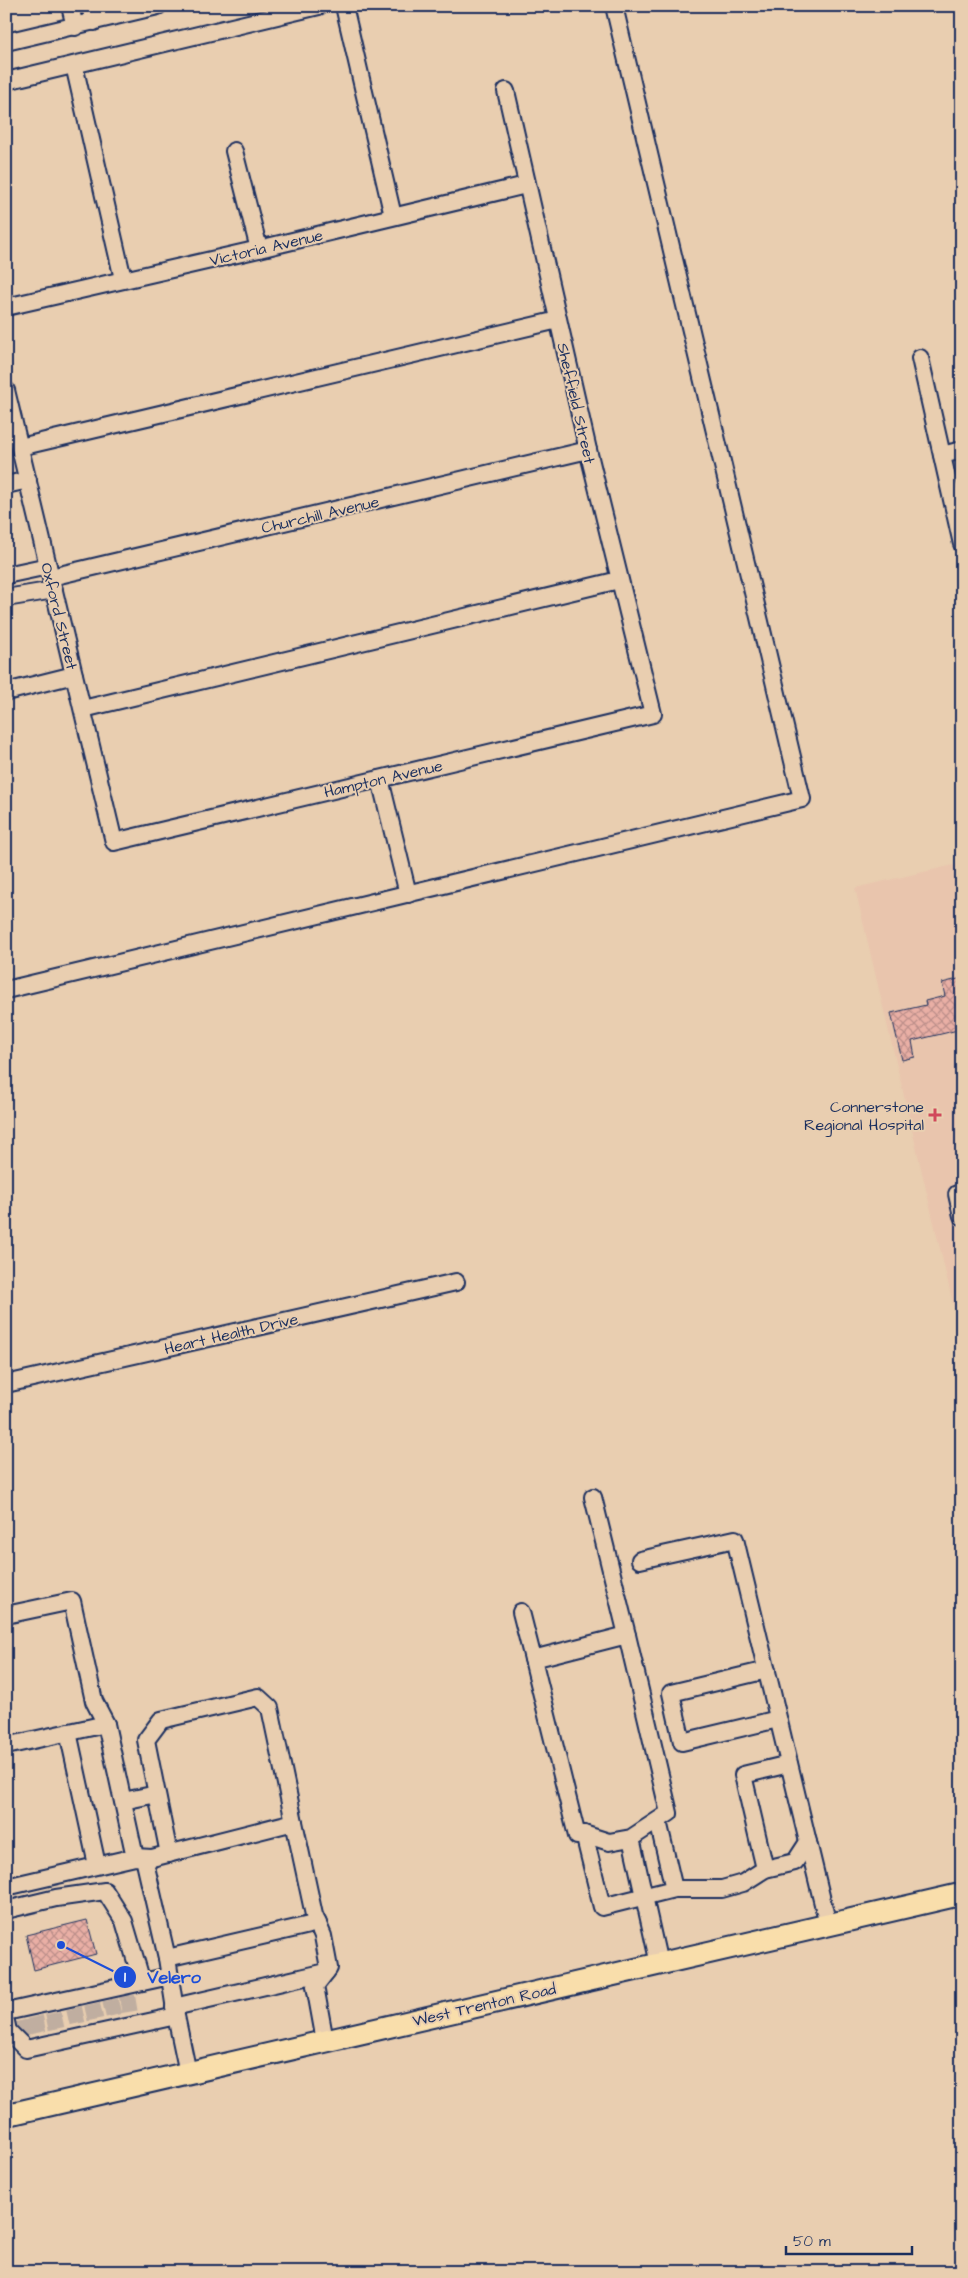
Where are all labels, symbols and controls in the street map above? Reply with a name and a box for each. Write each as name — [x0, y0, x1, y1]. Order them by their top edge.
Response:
street label: Victoria Avenue — [207, 224, 325, 272]
street label: Sheffield Street — [551, 341, 601, 466]
street label: Churchill Avenue — [259, 491, 382, 539]
street label: Oxford Street — [35, 560, 83, 673]
street label: Hampton Avenue — [322, 755, 445, 803]
place label: Connerstone Regional Hospital — [804, 1096, 924, 1137]
marker: Connerstone Regional Hospital — [928, 1108, 942, 1122]
street label: Heart Health Drive — [162, 1308, 301, 1360]
callout: Velero — [113, 1960, 211, 1993]
text: Velero — [146, 1965, 202, 1990]
text: 1 — [124, 1967, 126, 1988]
street label: West Trenton Road — [410, 1978, 558, 2032]
scale bar — [786, 2223, 912, 2255]
text: 50 m — [793, 2231, 831, 2252]

